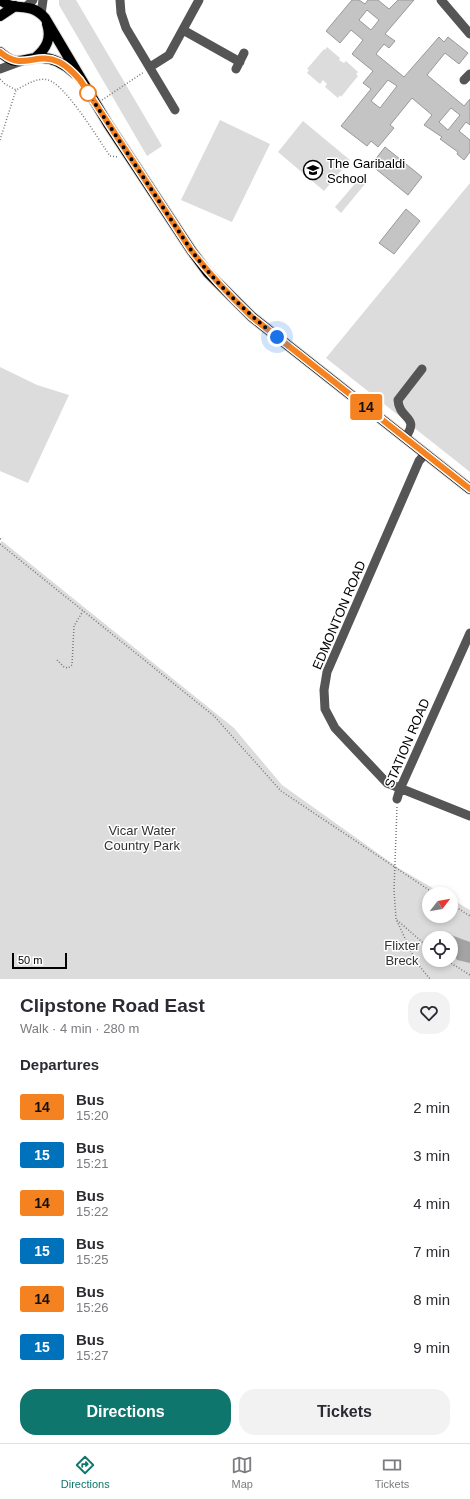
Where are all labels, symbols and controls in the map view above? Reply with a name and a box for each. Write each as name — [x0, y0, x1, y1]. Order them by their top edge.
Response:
unlabelled marker — [79, 84, 97, 102]
place label: The Garibaldi School — [327, 156, 405, 186]
school or university icon: The Garibaldi School — [302, 159, 324, 181]
your location — [267, 327, 287, 347]
line badge: 14 — [348, 394, 384, 420]
text: 14 — [358, 399, 374, 415]
street label: EDMONTON ROAD — [309, 558, 369, 672]
street label: STATION ROAD — [381, 696, 433, 790]
park label: Vicar Water Country Park — [104, 823, 180, 853]
north arrow — [422, 887, 458, 923]
map controls — [422, 887, 458, 967]
button: locate — [422, 931, 458, 967]
park label: Flixter Breck — [384, 938, 420, 968]
scale bar — [12, 951, 67, 970]
text: 50 m — [18, 954, 42, 966]
button: heart — [408, 992, 450, 1034]
text: Clipstone Road East — [20, 995, 205, 1016]
text: Walk · 4 min · 280 m — [20, 1021, 139, 1036]
text: Departures — [20, 1056, 99, 1073]
text: Bus — [76, 1091, 104, 1108]
text: 14 — [34, 1099, 50, 1115]
text: 2 min — [413, 1099, 450, 1116]
text: 15:20 — [76, 1108, 109, 1123]
text: Bus — [76, 1139, 104, 1156]
text: 15 — [34, 1147, 50, 1163]
text: 3 min — [413, 1147, 450, 1164]
text: 15:21 — [76, 1156, 109, 1171]
text: Bus — [76, 1187, 104, 1204]
text: 14 — [34, 1195, 50, 1211]
text: 4 min — [413, 1195, 450, 1212]
text: 15:22 — [76, 1204, 109, 1219]
text: Bus — [76, 1235, 104, 1252]
text: 15 — [34, 1243, 50, 1259]
text: 7 min — [413, 1243, 450, 1260]
text: 15:25 — [76, 1252, 109, 1267]
text: Bus — [76, 1283, 104, 1300]
text: 14 — [34, 1291, 50, 1307]
text: 8 min — [413, 1291, 450, 1308]
text: 15:26 — [76, 1300, 109, 1315]
text: Bus — [76, 1331, 104, 1348]
text: 15 — [34, 1339, 50, 1355]
text: 9 min — [413, 1339, 450, 1356]
text: 15:27 — [76, 1348, 109, 1363]
button: Directions — [20, 1389, 231, 1435]
button: Tickets — [239, 1389, 450, 1435]
tab: Directions — [61, 1454, 110, 1490]
tab: Map — [231, 1454, 253, 1490]
tab: Tickets — [375, 1454, 409, 1490]

